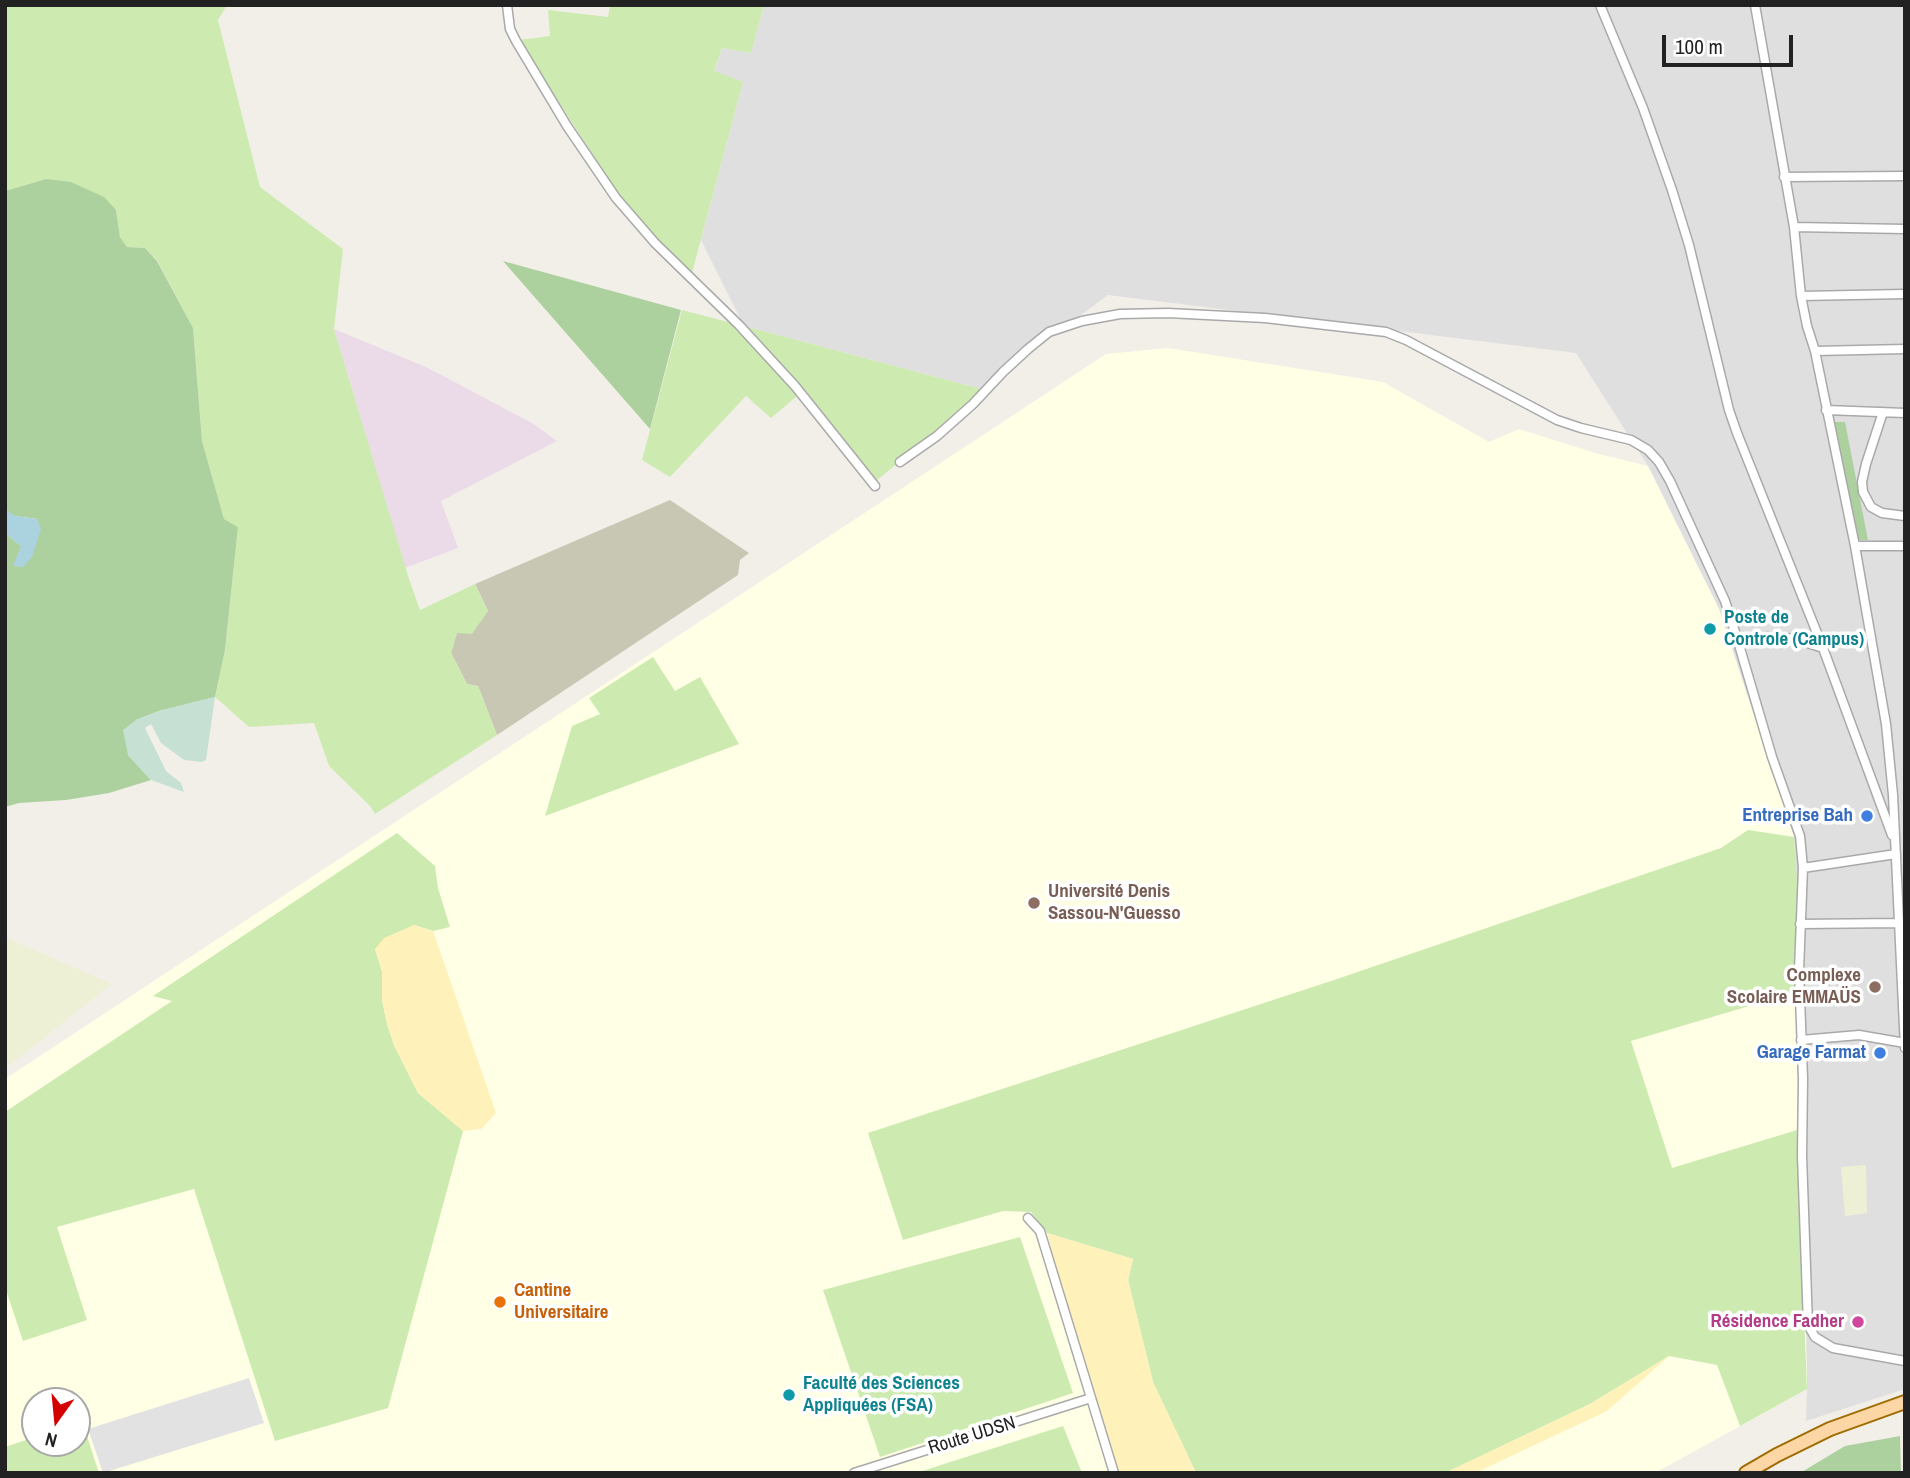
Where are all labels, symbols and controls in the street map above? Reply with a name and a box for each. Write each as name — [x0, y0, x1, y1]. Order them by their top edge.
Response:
scale bar — [1665, 21, 1796, 65]
text: 100 m — [1675, 32, 1723, 61]
place label: Poste de Controle (Campus) — [1724, 607, 1864, 651]
marker: Poste de Controle (Campus) — [1702, 621, 1718, 637]
place label: Entreprise Bah — [1742, 805, 1853, 827]
marker: Entreprise Bah — [1859, 808, 1875, 824]
place label: Université Denis Sassou-N'Guesso — [1048, 881, 1181, 925]
marker: Université Denis Sassou-N'Guesso — [1026, 895, 1042, 911]
place label: Complexe Scolaire EMMAÜS — [1727, 965, 1861, 1009]
marker: Complexe Scolaire EMMAÜS — [1867, 979, 1883, 995]
place label: Garage Farmat — [1757, 1042, 1866, 1064]
marker: Garage Farmat — [1872, 1045, 1888, 1061]
place label: Cantine Universitaire — [514, 1280, 608, 1324]
marker: Cantine Universitaire — [492, 1294, 508, 1310]
place label: Résidence Fadher — [1711, 1311, 1844, 1333]
marker: Résidence Fadher — [1850, 1314, 1866, 1330]
place label: Faculté des Sciences Appliquées (FSA) — [803, 1373, 960, 1417]
north arrow — [21, 1387, 91, 1457]
marker: Faculté des Sciences Appliquées (FSA) — [781, 1387, 797, 1403]
street label: Route UDSN — [926, 1412, 1018, 1460]
text: N — [42, 1426, 60, 1454]

